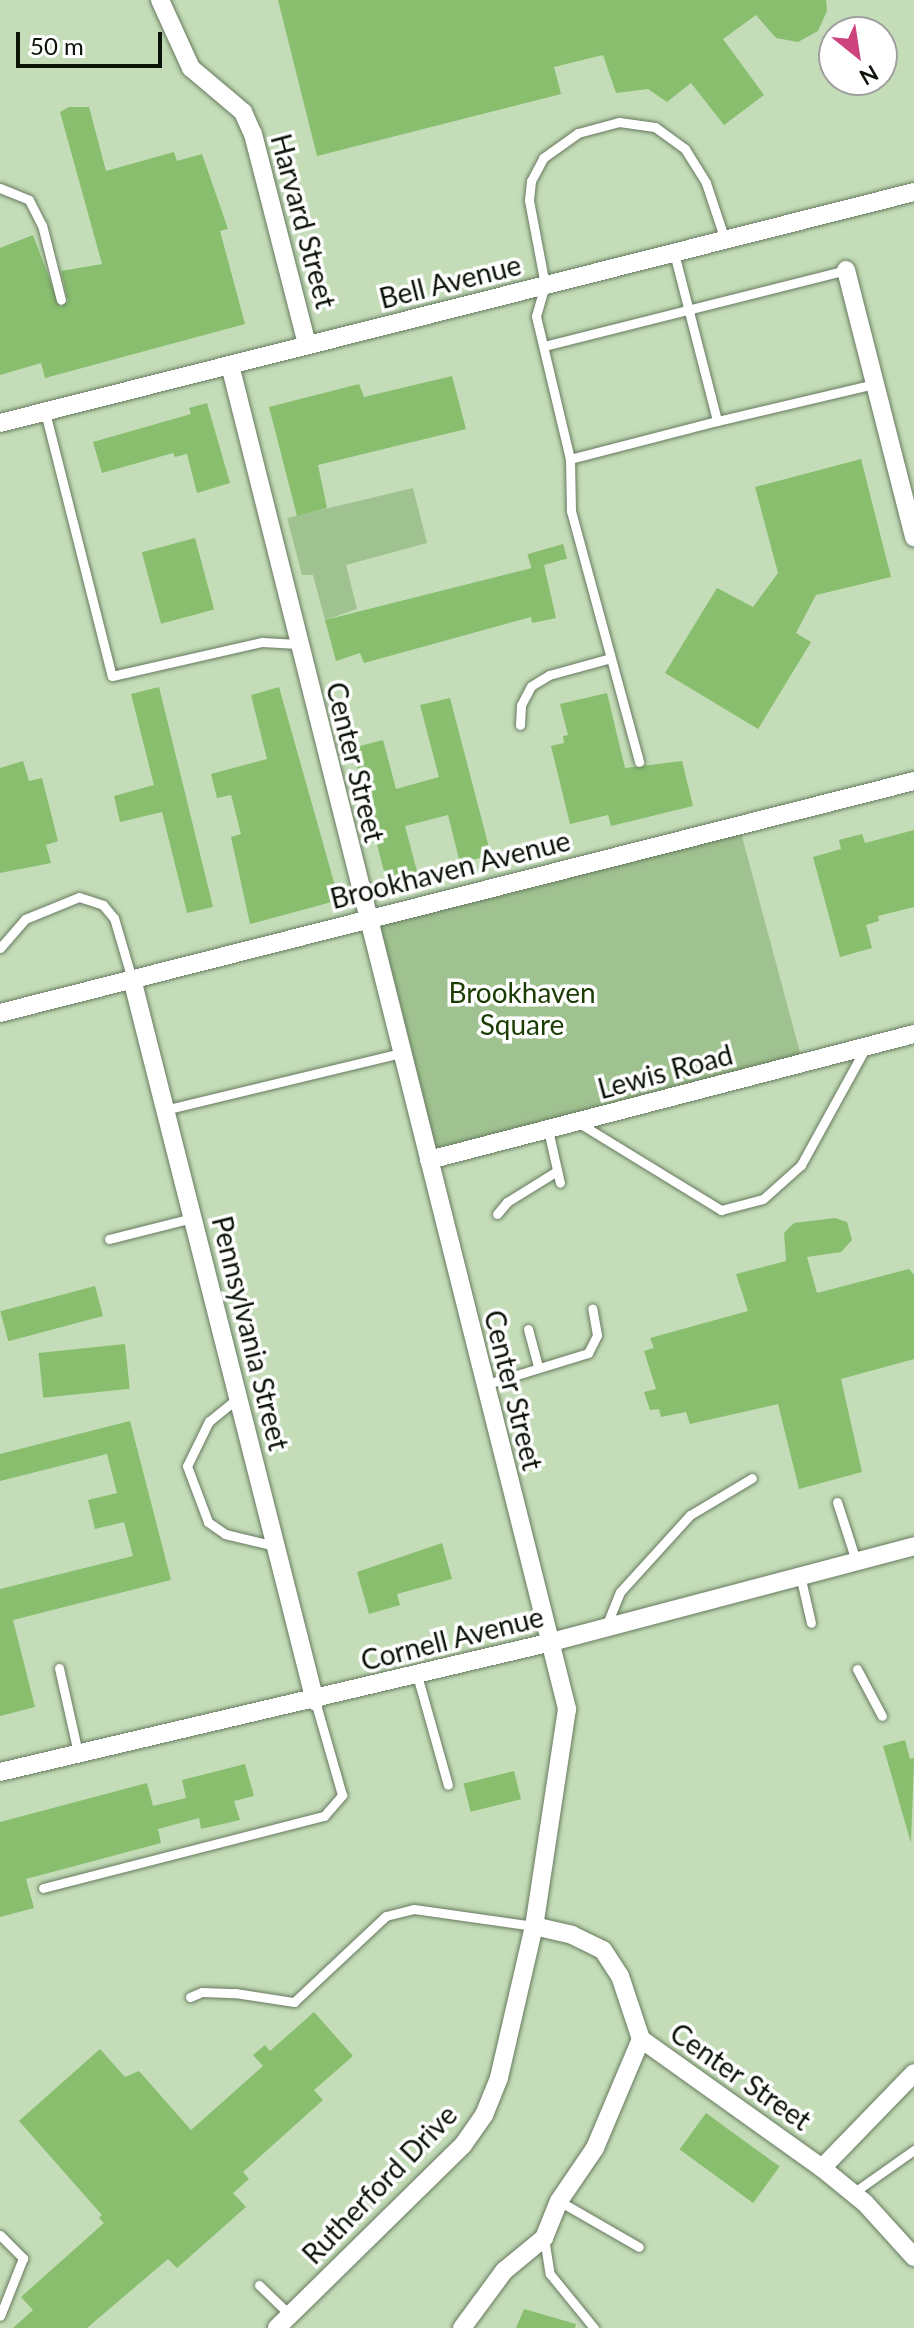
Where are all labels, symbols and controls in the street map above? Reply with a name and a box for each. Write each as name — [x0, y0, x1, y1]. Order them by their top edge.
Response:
scale bar — [20, 16, 166, 66]
north arrow — [818, 16, 898, 96]
text: 50 m — [30, 31, 84, 60]
text: N — [855, 60, 883, 91]
street label: Harvard Street — [265, 130, 343, 312]
street label: Bell Avenue — [375, 247, 525, 315]
street label: Center Street — [320, 678, 392, 846]
street label: Brookhaven Avenue — [326, 823, 574, 915]
park label: Brookhaven Square — [448, 975, 596, 1041]
street label: Lewis Road — [594, 1037, 736, 1105]
street label: Pennsylvania Street — [206, 1212, 296, 1454]
street label: Center Street — [478, 1306, 550, 1474]
street label: Cornell Avenue — [357, 1599, 547, 1677]
street label: Center Street — [664, 2015, 818, 2137]
street label: Rutherford Drive — [295, 2098, 463, 2270]

